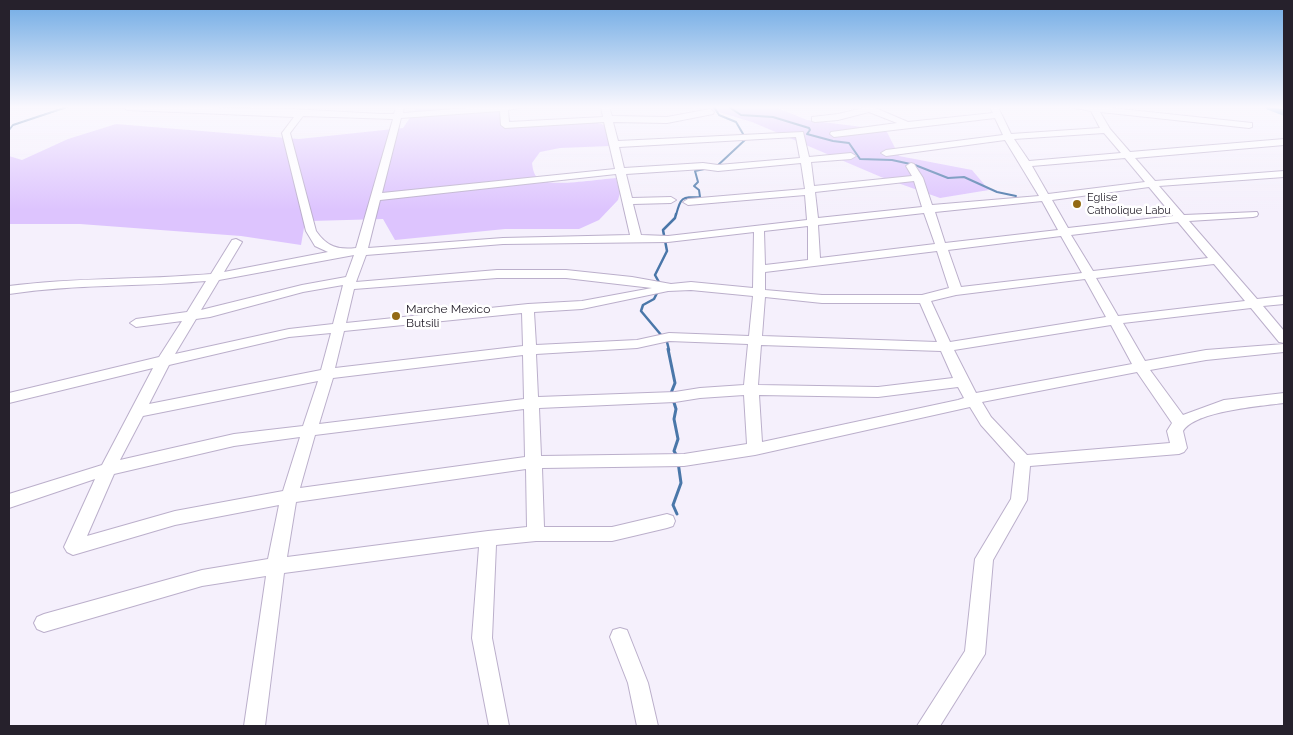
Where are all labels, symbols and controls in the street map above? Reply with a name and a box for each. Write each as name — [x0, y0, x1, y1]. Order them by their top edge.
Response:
place label: Eglise Catholique Labu — [1087, 191, 1171, 217]
marker: Eglise Catholique Labu — [1071, 198, 1083, 210]
place label: Marche Mexico Butsili — [406, 302, 490, 330]
marker: Marche Mexico Butsili — [390, 310, 402, 322]

